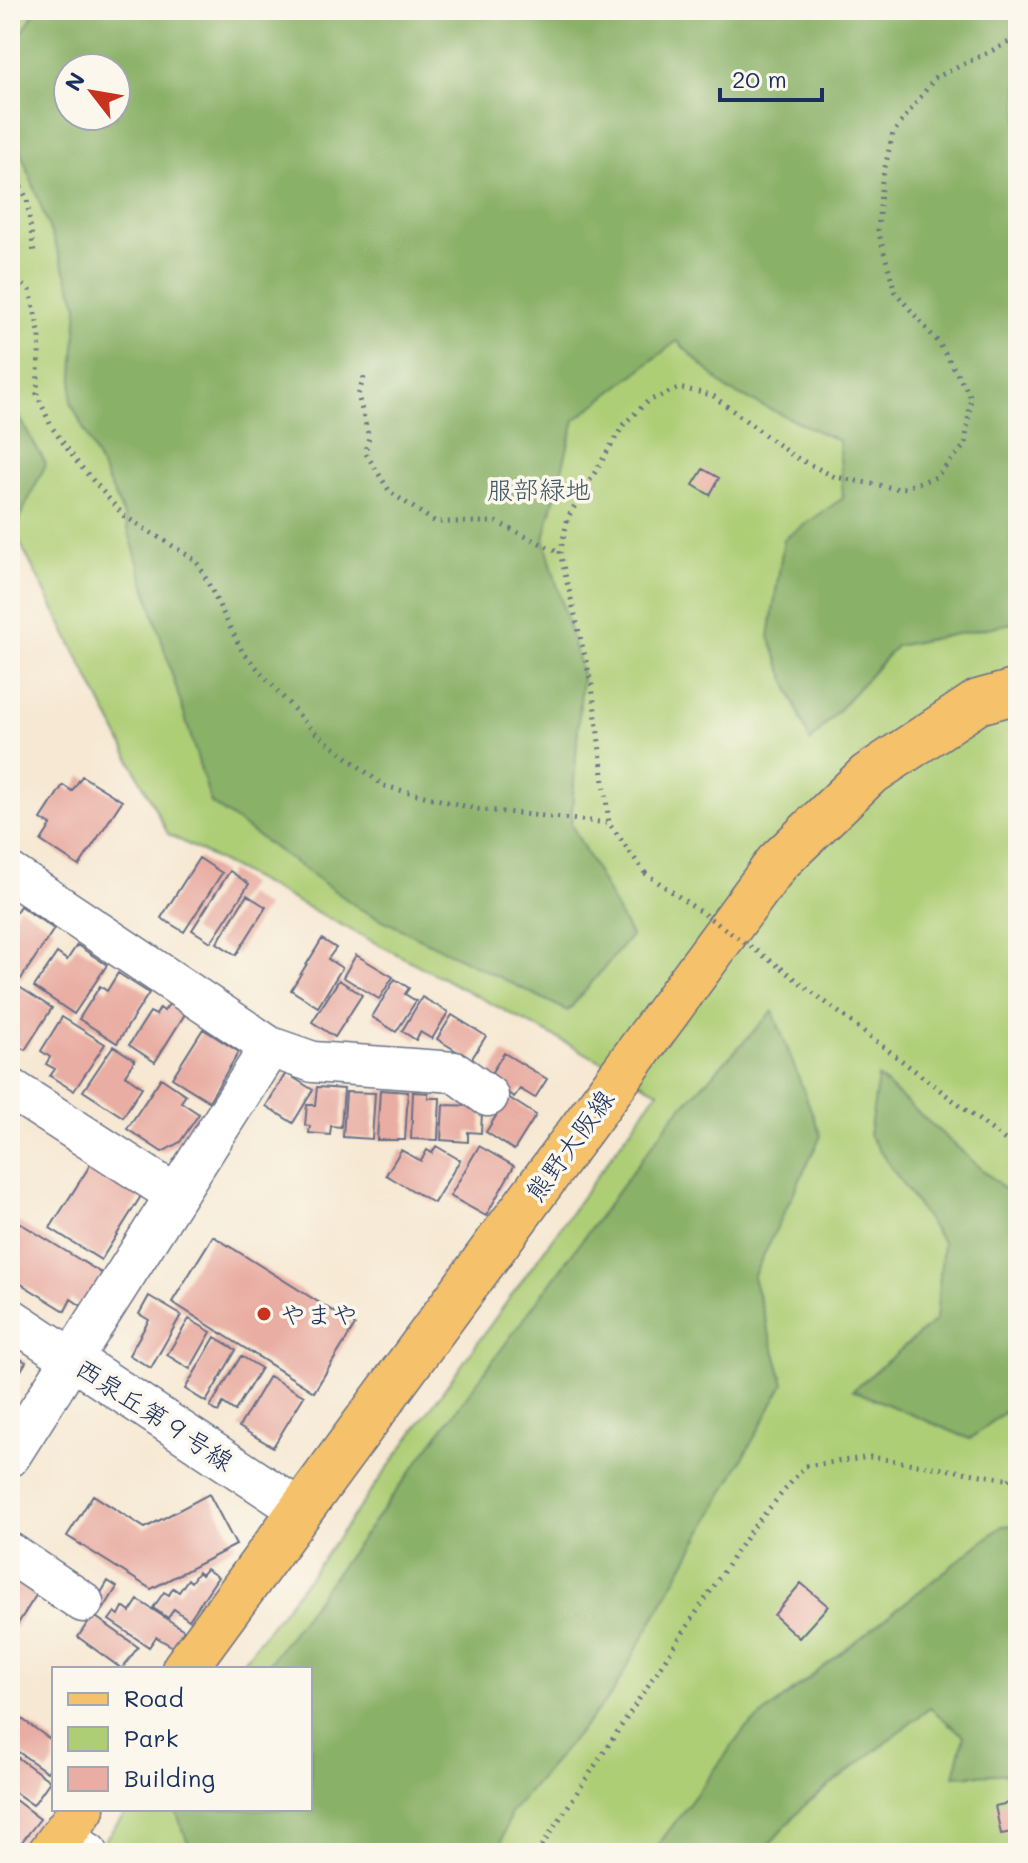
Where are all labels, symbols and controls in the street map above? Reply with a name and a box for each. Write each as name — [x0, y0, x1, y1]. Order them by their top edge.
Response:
north arrow — [52, 52, 132, 132]
scale bar — [720, 52, 822, 102]
text: 20 m — [732, 63, 787, 94]
text: N — [58, 67, 91, 96]
park label: 服部緑地 — [487, 472, 591, 506]
street label: 熊野大阪線 — [517, 1082, 621, 1208]
place label: やまや — [280, 1297, 358, 1331]
marker: やまや — [255, 1305, 273, 1323]
street label: 西泉丘第９号線 — [69, 1350, 241, 1478]
legend — [52, 1667, 312, 1811]
text: Road — [124, 1682, 184, 1713]
text: Park — [124, 1722, 178, 1753]
text: Building — [124, 1762, 215, 1793]

